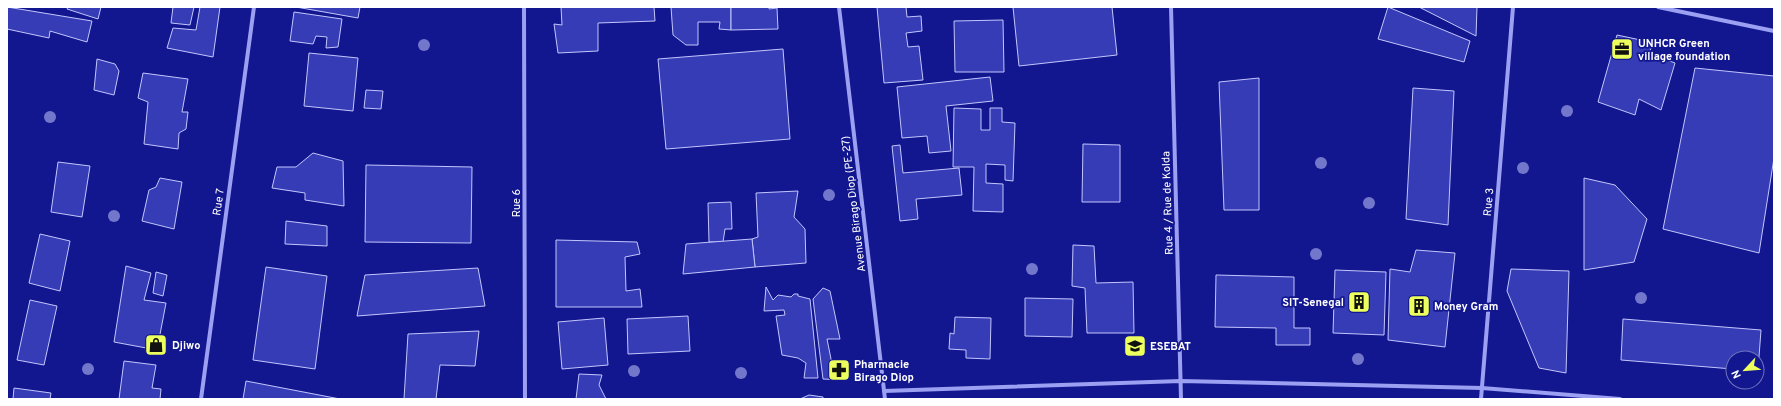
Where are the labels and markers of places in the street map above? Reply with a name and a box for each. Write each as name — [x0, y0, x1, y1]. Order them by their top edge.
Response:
office icon: UNHCR Green village foundation — [1609, 36, 1635, 62]
place label: UNHCR Green village foundation — [1638, 37, 1730, 64]
building icon: SIT-Senegal — [1346, 289, 1372, 315]
building icon: Money Gram — [1406, 293, 1432, 319]
place label: SIT-Senegal — [1282, 296, 1344, 310]
place label: Money Gram — [1434, 300, 1498, 314]
shop icon: Djiwo — [143, 332, 169, 358]
school or university icon: ESEBAT — [1122, 333, 1148, 359]
place label: Djiwo — [172, 339, 200, 353]
place label: ESEBAT — [1150, 340, 1191, 354]
pharmacy icon: Pharmacie Birago Diop — [826, 357, 852, 383]
place label: Pharmacie Birago Diop — [854, 358, 914, 385]

